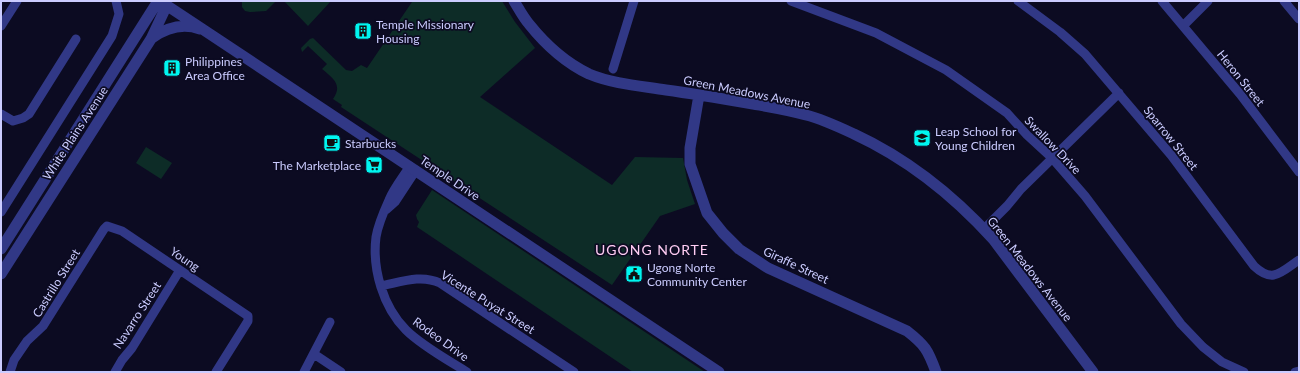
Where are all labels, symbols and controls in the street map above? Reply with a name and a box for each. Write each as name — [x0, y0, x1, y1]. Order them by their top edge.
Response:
place label: Temple Missionary Housing — [376, 17, 475, 46]
building icon: Temple Missionary Housing — [353, 21, 373, 41]
street label: Heron Street — [1214, 47, 1269, 110]
place label: Philippines Area Office — [185, 54, 245, 83]
building icon: Philippines Area Office — [162, 58, 182, 78]
street label: Green Meadows Avenue — [682, 72, 812, 112]
street label: White Plains Avenue — [39, 83, 111, 183]
street label: Sparrow Street — [1141, 103, 1202, 174]
street label: Swallow Drive — [1022, 113, 1084, 177]
place label: Leap School for Young Children — [935, 124, 1017, 153]
school or university icon: Leap School for Young Children — [912, 128, 932, 148]
cafe icon: Starbucks — [322, 133, 342, 153]
place label: Starbucks — [345, 136, 396, 151]
street label: Temple Drive — [417, 152, 483, 204]
supermarket icon: The Marketplace — [364, 155, 384, 175]
place label: The Marketplace — [273, 158, 361, 173]
street label: Green Meadows Avenue — [984, 214, 1076, 324]
district label: UGONG NORTE — [595, 241, 709, 258]
street label: Giraffe Street — [761, 243, 832, 287]
street label: Young — [167, 244, 203, 274]
street label: Castrillo Street — [29, 245, 83, 320]
place label: Ugong Norte Community Center — [647, 260, 747, 289]
public building icon: Ugong Norte Community Center — [624, 264, 644, 284]
street label: Vicente Puyat Street — [438, 267, 538, 337]
street label: Navarro Street — [110, 278, 165, 351]
street label: Rodeo Drive — [410, 314, 472, 364]

